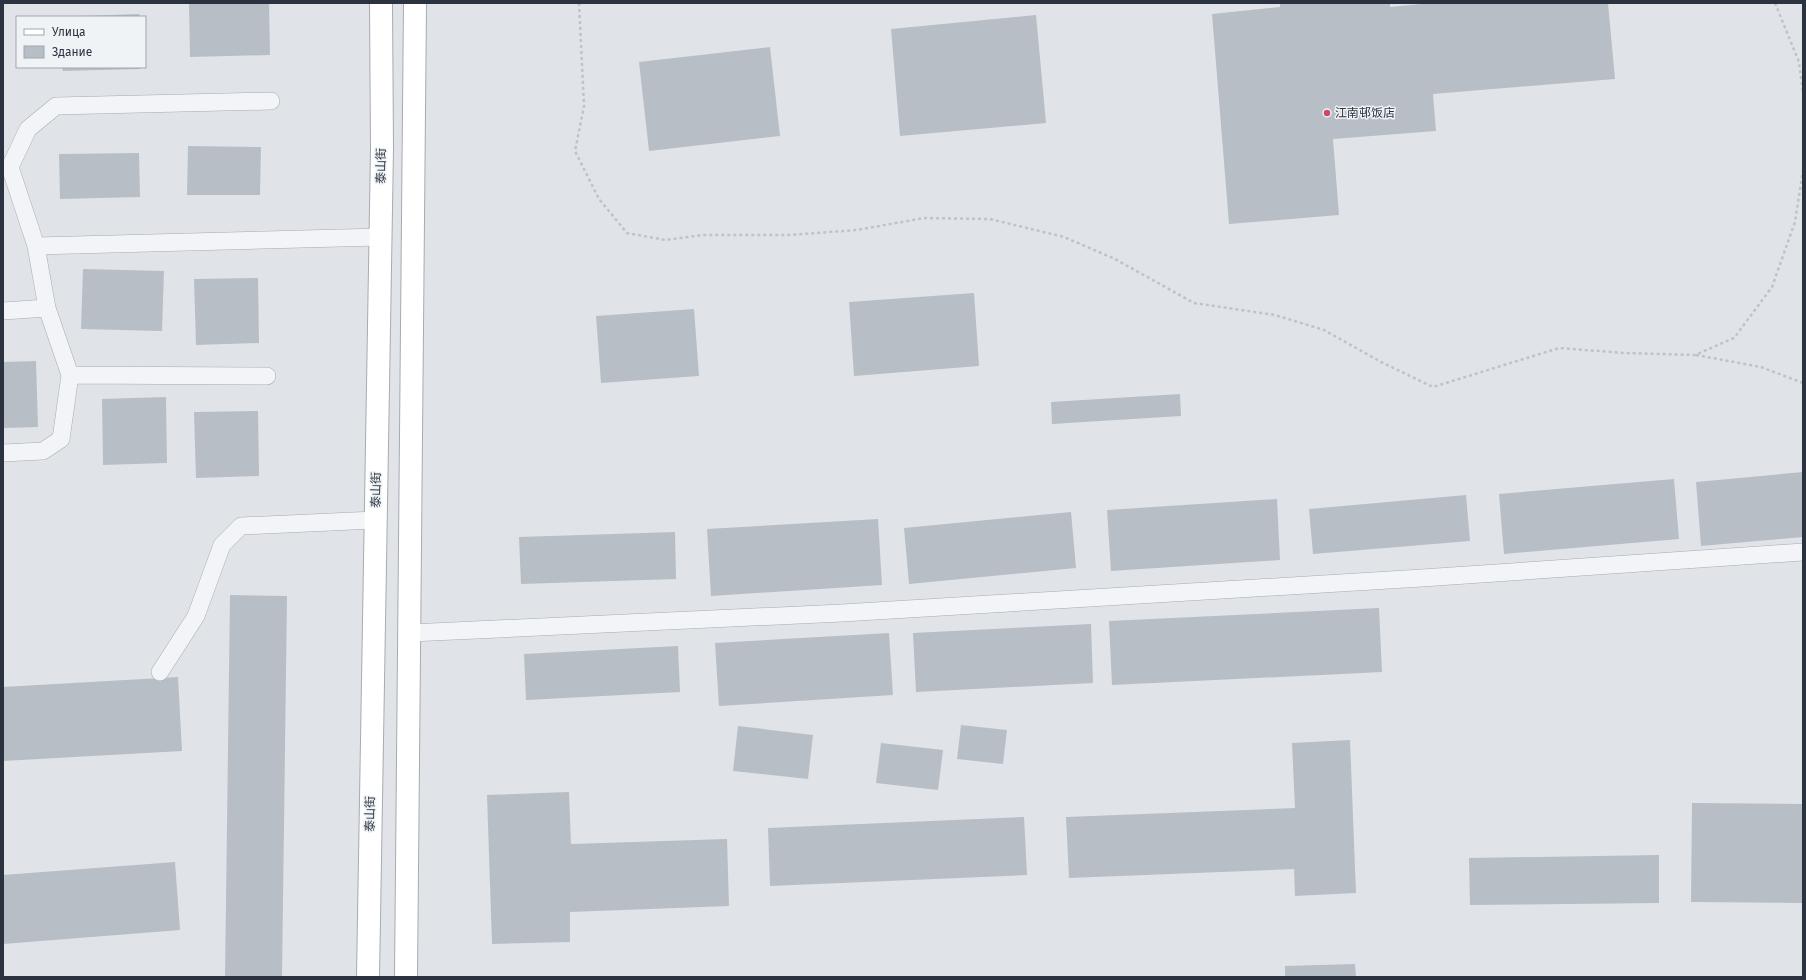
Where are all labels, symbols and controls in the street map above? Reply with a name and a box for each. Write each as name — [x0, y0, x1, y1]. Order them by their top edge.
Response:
legend — [16, 16, 146, 68]
text: Улица — [52, 25, 86, 39]
text: Здание — [52, 45, 92, 59]
place label: 江南邨饭店 — [1335, 106, 1395, 120]
marker: 江南邨饭店 — [1322, 108, 1332, 118]
street label: 泰山街 — [374, 148, 388, 184]
street label: 泰山街 — [369, 472, 383, 508]
street label: 泰山街 — [363, 796, 377, 832]

